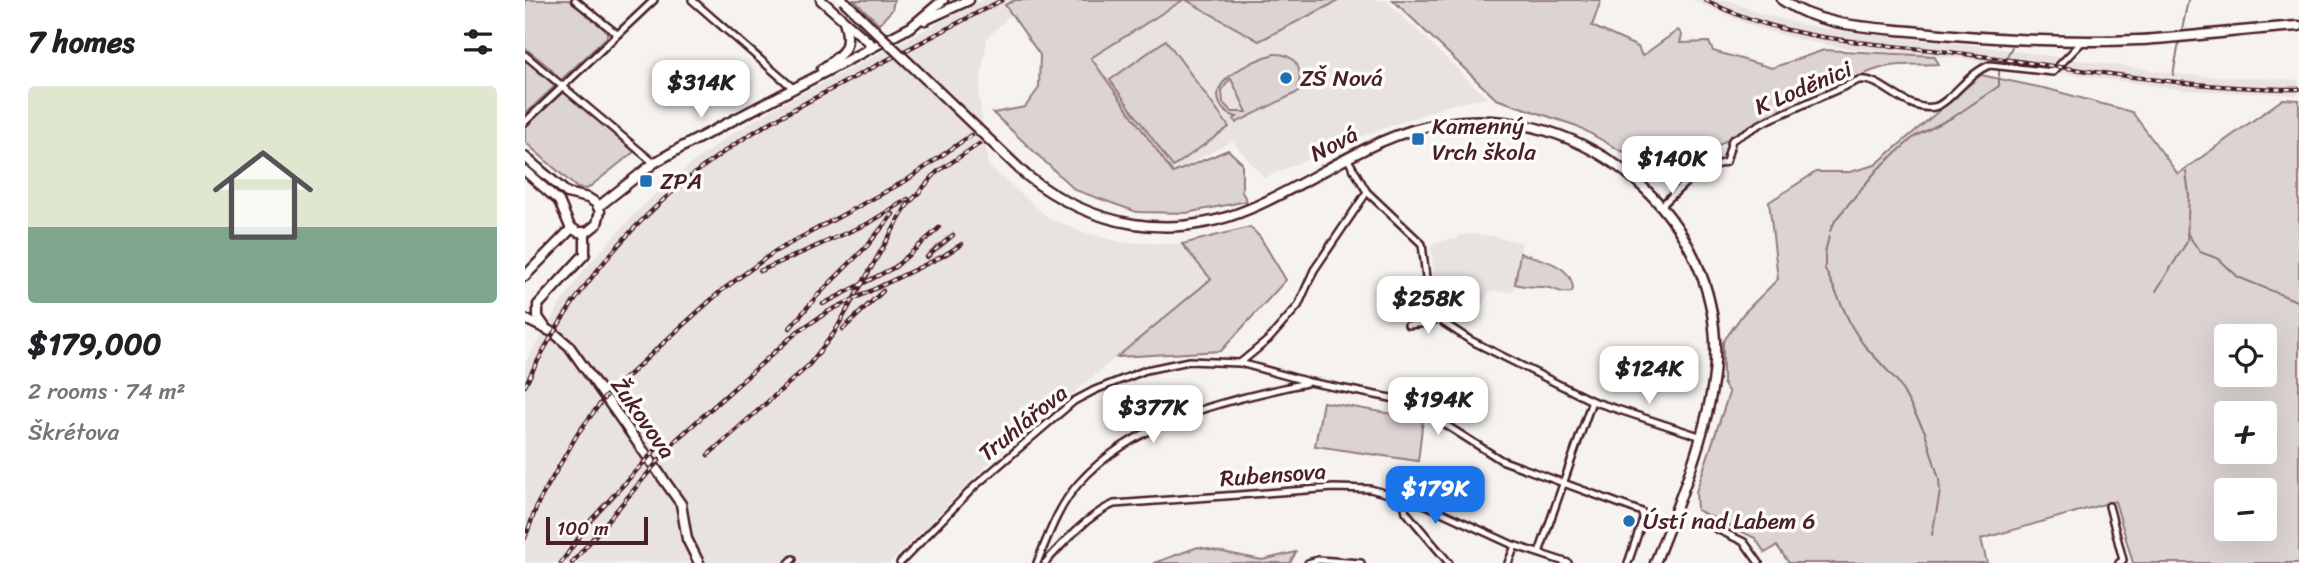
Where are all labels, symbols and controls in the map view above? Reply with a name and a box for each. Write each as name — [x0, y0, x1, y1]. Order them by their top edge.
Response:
text: 7 homes — [28, 15, 135, 69]
icon: filters — [459, 23, 497, 61]
street label: K Loděnici — [1748, 49, 1859, 127]
place label: ZŠ Nová — [1300, 58, 1383, 99]
pin: $314K — [652, 60, 750, 120]
text: $314K — [668, 62, 734, 103]
marker: ZŠ Nová — [1278, 70, 1294, 86]
place label: Kamenný Vrch škola — [1432, 106, 1536, 173]
street label: Nová — [1302, 114, 1366, 174]
marker: Kamenný Vrch škola — [1410, 131, 1426, 147]
icon: home — [200, 132, 326, 258]
pin: $140K — [1623, 136, 1721, 196]
text: $140K — [1638, 138, 1706, 179]
place label: ZPA — [660, 161, 702, 202]
marker: ZPA — [638, 173, 654, 189]
pin: $258K — [1379, 276, 1477, 336]
text: $258K — [1393, 278, 1463, 319]
text: $179,000 — [28, 317, 162, 371]
map controls — [2214, 324, 2277, 541]
button: locate — [2214, 324, 2277, 387]
pin: $124K — [1600, 346, 1698, 406]
text: $124K — [1616, 348, 1682, 389]
street label: Žukovova — [600, 368, 686, 468]
text: 2 rooms · 74 m² — [28, 371, 185, 412]
street label: Truhlářova — [969, 373, 1077, 472]
pin: $194K — [1389, 378, 1487, 437]
text: $194K — [1404, 379, 1472, 420]
pin: $377K — [1104, 386, 1202, 445]
text: $377K — [1119, 387, 1187, 428]
button: + — [2214, 401, 2277, 464]
text: Škrétova — [28, 412, 119, 453]
street label: Rubensova — [1219, 451, 1327, 499]
pin: $179K — [1386, 466, 1484, 526]
text: $179K — [1402, 468, 1468, 509]
button: − — [2214, 478, 2277, 541]
place label: Ústí nad Labem 6 — [1643, 501, 1816, 542]
text: 100 m — [557, 512, 609, 545]
marker: Ústí nad Labem 6 — [1621, 513, 1637, 529]
scale bar — [546, 514, 647, 546]

